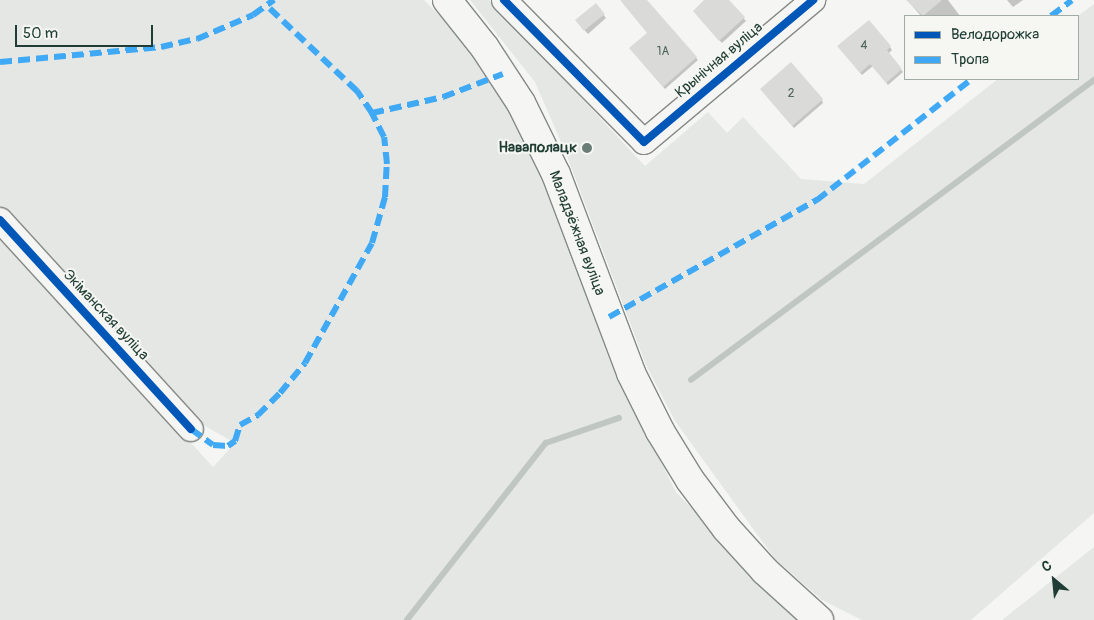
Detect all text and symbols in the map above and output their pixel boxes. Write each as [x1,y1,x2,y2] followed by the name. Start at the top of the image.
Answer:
[18,15,155,47] scale bar
[904,15,1079,80] legend
[672,18,766,102] street label: Крынічная вуліца
[23,24,58,43] text: 50 m
[951,25,1039,44] text: Велодорожка
[861,39,867,53] house number: 4
[657,45,669,59] house number: 1А
[951,50,989,69] text: Тропа
[788,87,794,101] house number: 2
[498,139,577,157] place label: Наваполацк
[581,142,593,154] marker: Наваполацк
[545,168,609,298] street label: Маладзёжная вуліца
[59,266,153,364] street label: Экіманская вуліца
[1029,555,1079,605] north arrow
[1039,557,1055,576] text: С

